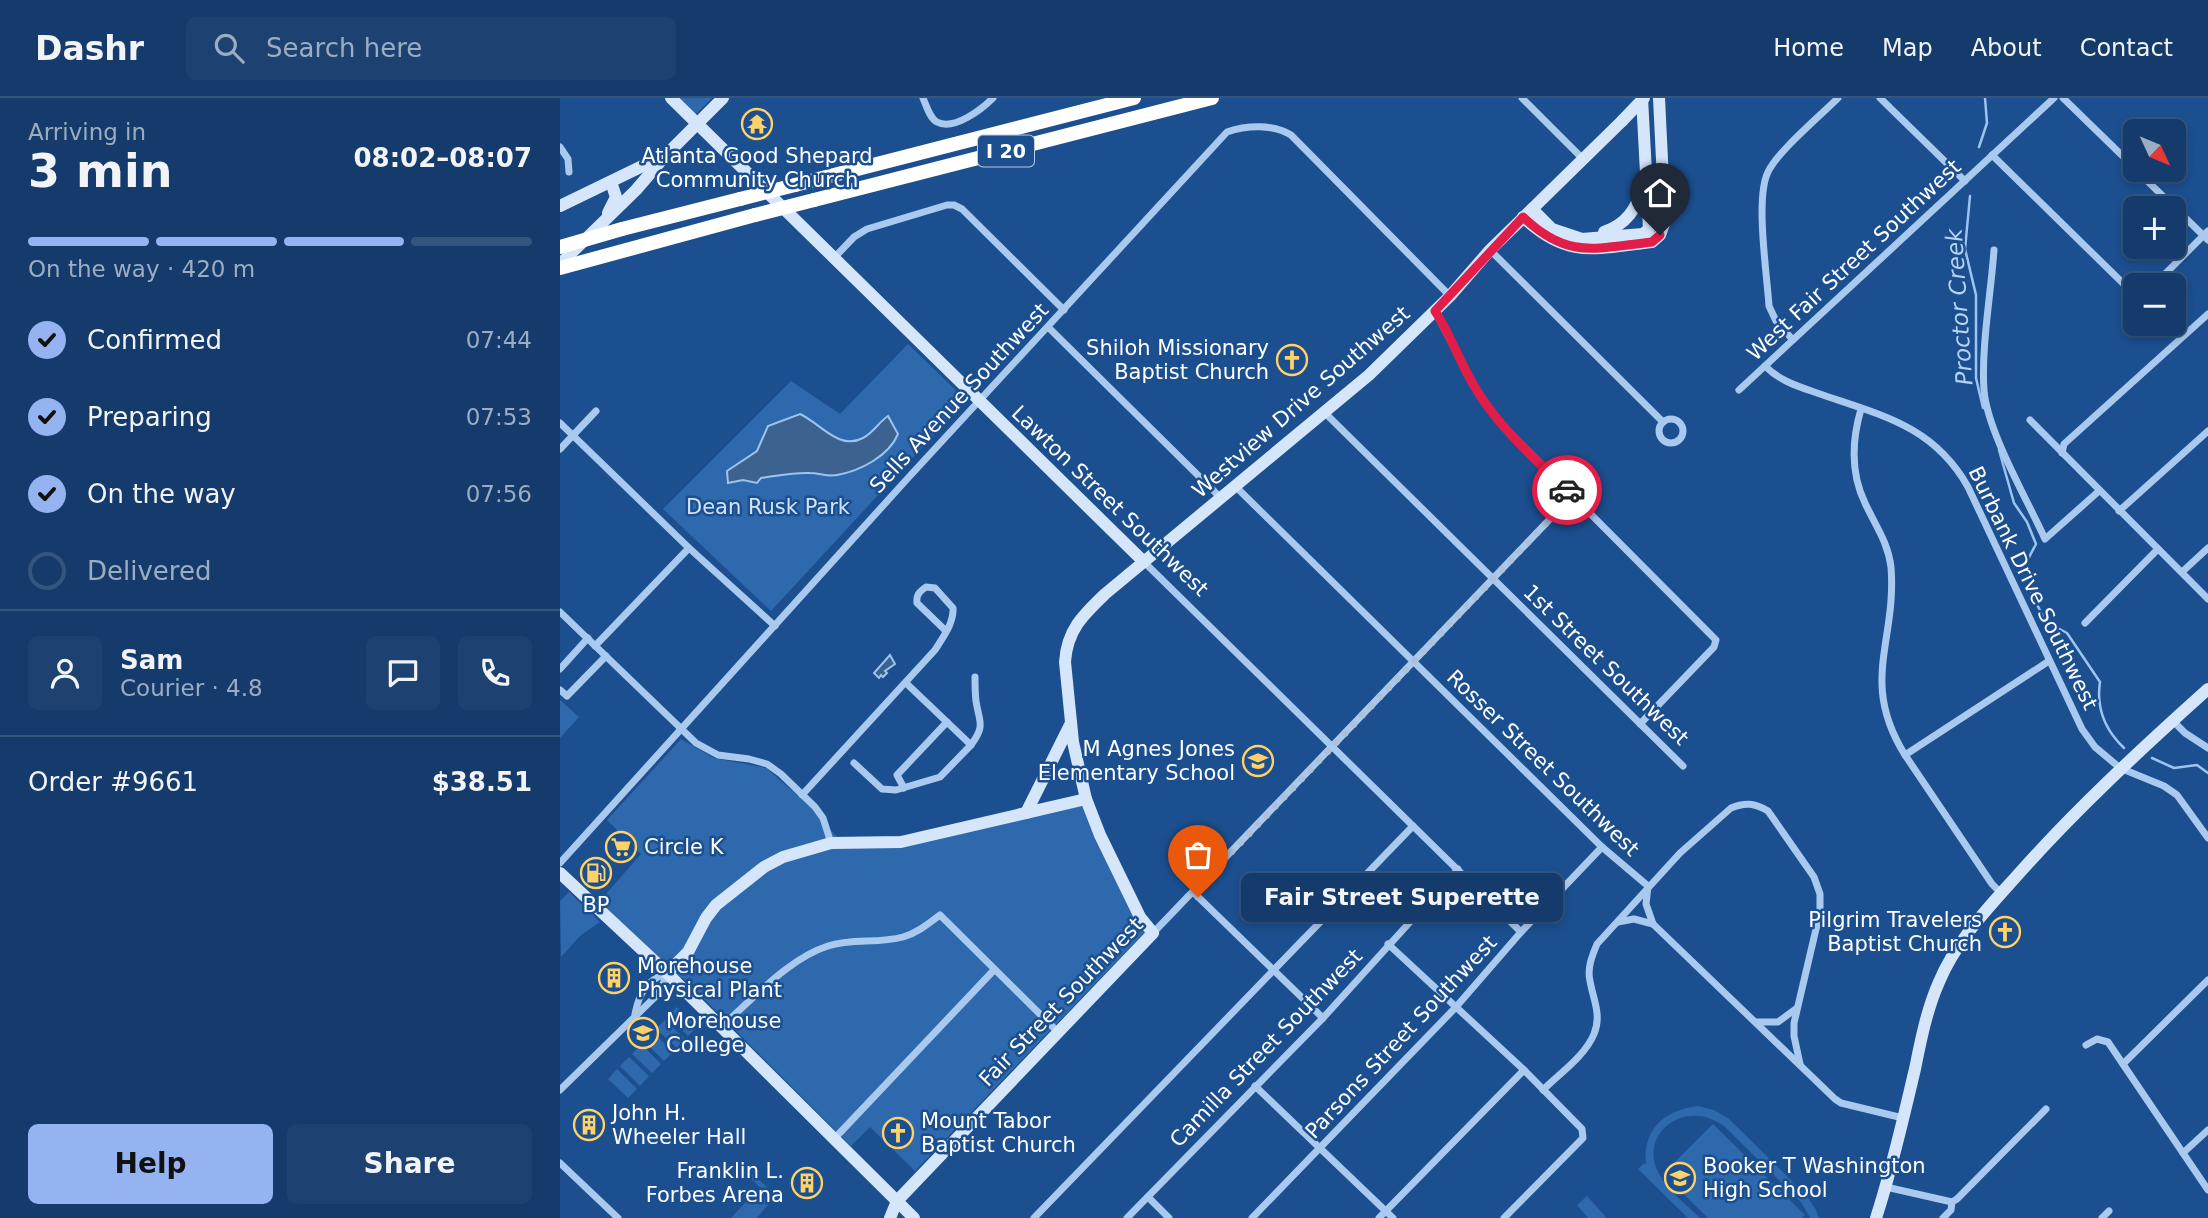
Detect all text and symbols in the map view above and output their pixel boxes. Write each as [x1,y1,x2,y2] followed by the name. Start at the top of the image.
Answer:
[186,17,676,80] search box
[35,29,144,68] text: Dashr
[210,29,248,67] icon: search
[266,33,422,63] text: Search here
[1773,34,1844,62] text: Home
[1882,34,1933,62] text: Map
[1971,34,2042,62] text: About
[2080,34,2173,62] text: Contact
[740,107,774,141] temple icon: Atlanta Good Shepard Community Church
[28,119,146,145] text: Arriving in
[2123,119,2186,182] north arrow
[2123,119,2186,336] map controls
[978,136,1034,166] road number: I 20
[353,143,532,173] text: 08:02–08:07
[28,144,172,198] text: 3 min
[641,144,873,192] place label: Atlanta Good Shepard Community Church
[1742,155,1966,365] street label: West Fair Street Southwest
[1630,163,1690,235] pin
[1641,174,1679,212] icon: home
[2123,196,2186,259] button: +
[1940,226,1977,386] water label: Proctor Creek
[28,256,255,282] text: On the way · 420 m
[2123,273,2186,336] button: −
[865,298,1053,498] street label: Sells Avenue Southwest
[1188,301,1414,503] street label: Westview Drive Southwest
[28,321,66,359] icon: check
[87,325,222,355] text: Confirmed
[466,327,532,353] text: 07:44
[1086,336,1269,384] place label: Shiloh Missionary Baptist Church
[1275,343,1309,377] church icon: Shiloh Missionary Baptist Church
[28,398,66,436] icon: check
[1007,401,1213,601] street label: Lawton Street Southwest
[87,402,212,432] text: Preparing
[466,404,532,430] text: 07:53
[1532,455,1602,525] courier
[1964,462,2102,714] street label: Burbank Drive Southwest
[1548,471,1586,509] icon: car
[28,475,66,513] icon: check
[87,479,236,509] text: On the way
[466,481,532,507] text: 07:56
[686,495,851,519] park label: Dean Rusk Park
[87,556,211,586] text: Delivered
[1519,580,1693,750] street label: 1st Street Southwest
[28,636,102,710] button: person
[366,636,440,710] button: chat
[458,636,532,710] button: phone
[120,645,183,675] text: Sam
[1442,665,1644,861] street label: Rosser Street Southwest
[120,675,263,701] text: Courier · 4.8
[1038,737,1235,785] place label: M Agnes Jones Elementary School
[1241,744,1275,778] school or university icon: M Agnes Jones Elementary School
[28,767,198,797] text: Order #9661
[432,767,532,797] text: $38.51
[1168,825,1228,897] pin
[604,830,638,864] supermarket icon: Circle K
[644,835,725,859] place label: Circle K
[1179,836,1217,874] icon: bag
[579,856,613,890] fuel station icon: BP
[1240,872,1562,922] callout: Fair Street Superette
[1264,884,1540,910] text: Fair Street Superette
[582,893,610,917] place label: BP
[1808,908,1982,956] place label: Pilgrim Travelers Baptist Church
[974,913,1148,1091] street label: Fair Street Southwest
[1988,915,2022,949] church icon: Pilgrim Travelers Baptist Church
[1301,931,1501,1143] street label: Parsons Street Southwest
[1165,944,1367,1152] street label: Camilla Street Southwest
[637,954,782,1002] place label: Morehouse Physical Plant
[597,961,631,995] building icon: Morehouse Physical Plant
[666,1009,781,1057] place label: Morehouse College
[626,1016,660,1050] school or university icon: Morehouse College
[610,1101,746,1149] place label: John H. Wheeler Hall
[572,1108,606,1142] building icon: John H. Wheeler Hall
[921,1109,1076,1157] place label: Mount Tabor Baptist Church
[881,1116,915,1150] church icon: Mount Tabor Baptist Church
[28,1124,273,1204] button: Help
[287,1124,532,1204] button: Share
[1703,1154,1926,1202] place label: Booker T Washington High School
[646,1159,784,1207] place label: Franklin L. Forbes Arena
[1663,1161,1697,1195] school or university icon: Booker T Washington High School
[790,1166,824,1200] building icon: Franklin L. Forbes Arena

